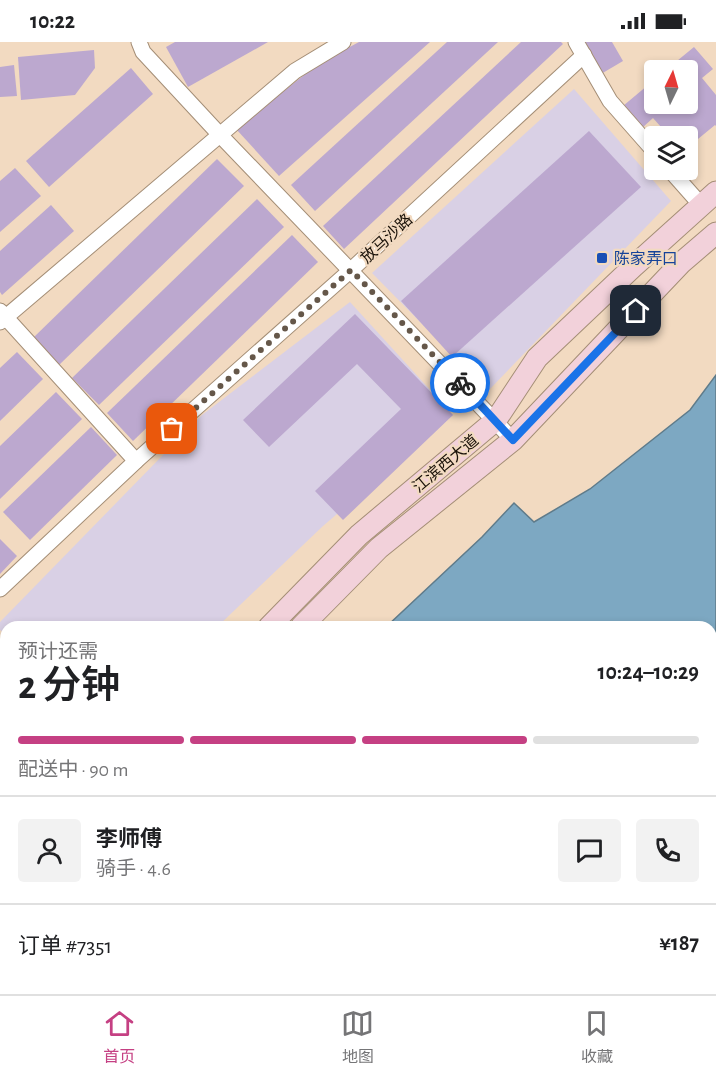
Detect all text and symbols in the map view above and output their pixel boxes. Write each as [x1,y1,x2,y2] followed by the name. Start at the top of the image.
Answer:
[30,10,75,32] text: 10:22
[644,60,698,114] north arrow
[644,60,698,180] map controls
[644,126,698,180] button: layers
[357,210,416,266] street label: 放马沙路
[614,250,678,267] place label: 陈家弄口
[595,251,609,265] marker: 陈家弄口
[610,285,661,336] pin
[619,294,652,327] icon: home
[430,353,490,413] courier
[444,367,477,400] icon: bike
[146,403,197,454] pin
[155,412,188,445] icon: bag
[409,431,481,496] street label: 江滨西大道
[18,642,98,662] text: 预计还需
[598,661,699,683] text: 10:24–10:29
[18,667,120,706] text: 2 分钟
[18,760,128,780] text: 配送中 · 90 m
[18,819,81,882] button: person
[558,819,621,882] button: chat
[636,819,699,882] button: phone
[96,828,162,850] text: 李师傅
[96,859,171,879] text: 骑手 · 4.6
[659,932,699,954] text: ¥187
[18,935,112,957] text: 订单 #7351
[103,1007,136,1067] tab: 首页
[341,1007,374,1067] tab: 地图
[580,1007,613,1067] tab: 收藏

